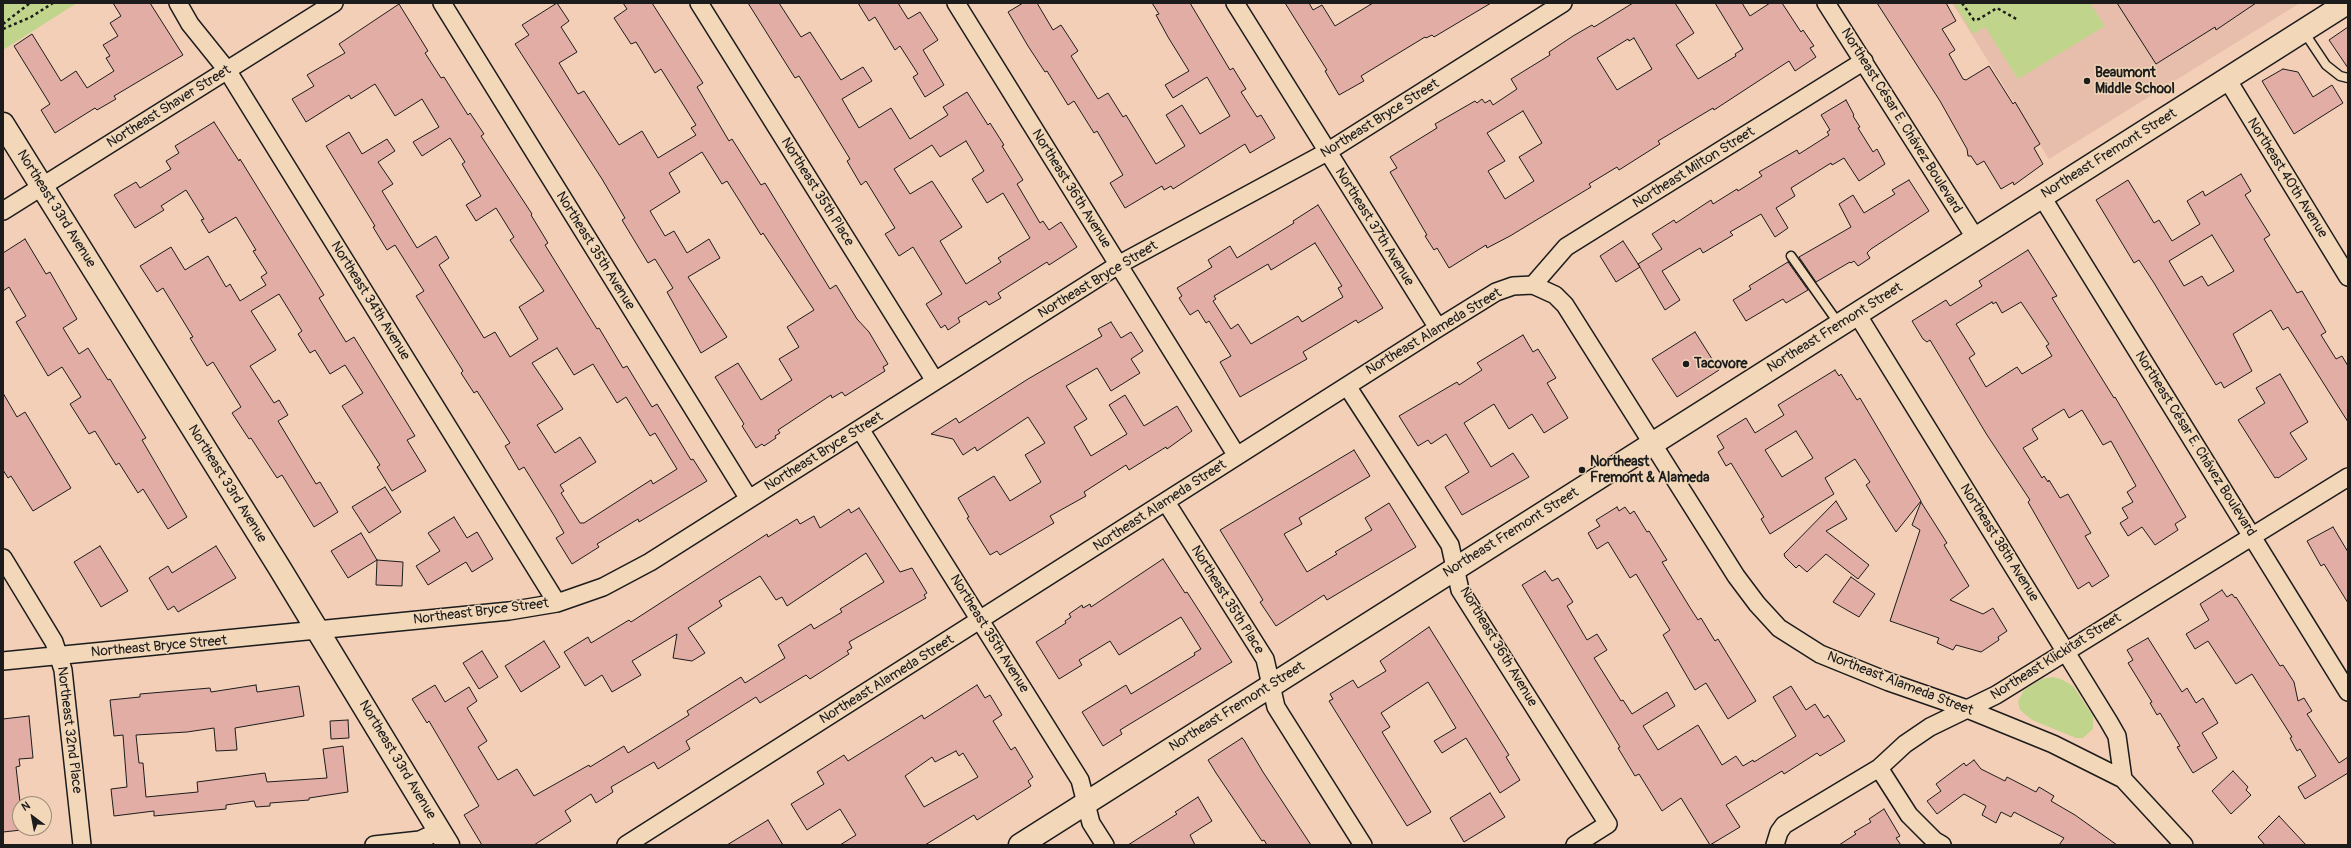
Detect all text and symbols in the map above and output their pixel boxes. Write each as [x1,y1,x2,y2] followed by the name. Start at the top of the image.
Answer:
[1837,25,1965,217] street label: Northeast César E. Chávez Boulevard
[104,62,234,152] street label: Northeast Shaver Street
[2095,65,2175,98] place label: Beaumont Middle School
[1318,76,1442,162] street label: Northeast Bryce Street
[2082,76,2092,86] marker: Beaumont Middle School
[2038,105,2180,203] street label: Northeast Fremont Street
[2243,115,2331,241] street label: Northeast 40th Avenue
[1630,124,1758,212] street label: Northeast Milton Street
[1028,127,1114,251] street label: Northeast 36th Avenue
[777,135,857,249] street label: Northeast 35th Place
[13,147,99,271] street label: Northeast 33rd Avenue
[1331,165,1417,289] street label: Northeast 37th Avenue
[552,189,638,313] street label: Northeast 35th Avenue
[1035,238,1161,322] street label: Northeast Bryce Street
[327,239,413,363] street label: Northeast 34th Avenue
[1764,279,1906,377] street label: Northeast Fremont Street
[1363,285,1505,379] street label: Northeast Alameda Street
[2131,348,2259,540] street label: Northeast César E. Chávez Boulevard
[1694,356,1748,372] place label: Tacovore
[1681,359,1691,369] marker: Tacovore
[762,409,886,495] street label: Northeast Bryce Street
[184,422,270,546] street label: Northeast 33rd Avenue
[1590,454,1710,486] place label: Northeast Fremont & Alameda
[1090,457,1230,555] street label: Northeast Alameda Street
[1577,465,1587,475] marker: Northeast Fremont & Alameda
[1956,481,2042,605] street label: Northeast 38th Avenue
[1440,484,1582,582] street label: Northeast Fremont Street
[1187,543,1267,657] street label: Northeast 35th Place
[946,572,1032,696] street label: Northeast 35th Avenue
[1456,584,1540,710] street label: Northeast 36th Avenue
[412,595,550,629] street label: Northeast Bryce Street
[1988,610,2124,704] street label: Northeast Klickitat Street
[817,632,957,728] street label: Northeast Alameda Street
[90,633,228,661] street label: Northeast Bryce Street
[1825,648,1975,720] street label: Northeast Alameda Street
[1166,658,1308,756] street label: Northeast Fremont Street
[53,666,85,794] street label: Northeast 32nd Place
[355,697,439,823] street label: Northeast 33rd Avenue
[12,796,52,836] north arrow
[19,799,33,814] text: N

